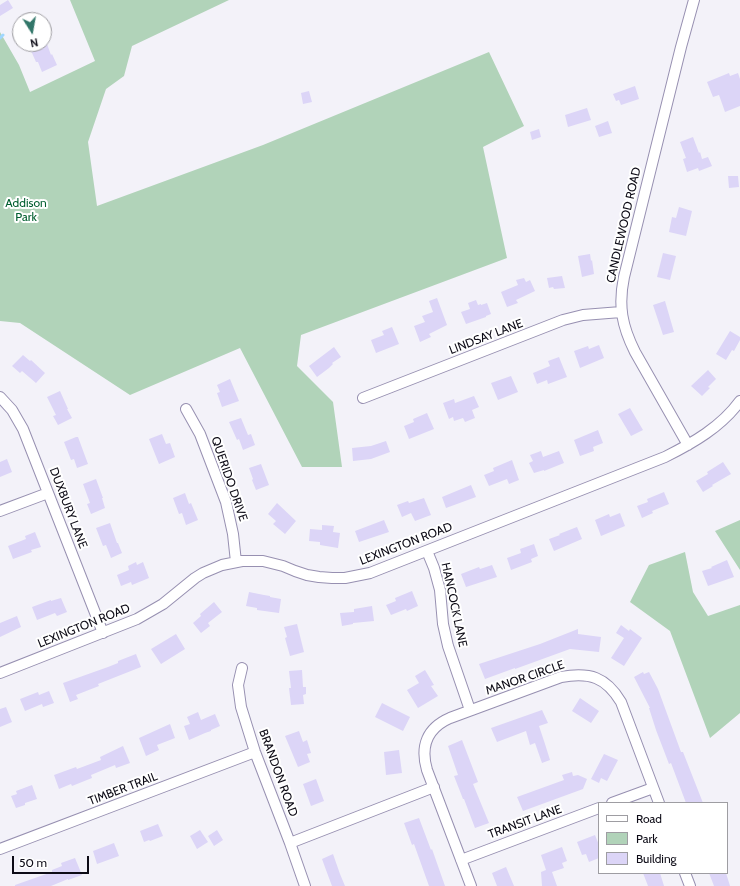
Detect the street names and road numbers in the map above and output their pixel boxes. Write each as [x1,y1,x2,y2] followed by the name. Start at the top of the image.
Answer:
[604,166,644,284] street label: CANDLEWOOD ROAD
[447,316,525,358] street label: LINDSAY LANE
[208,435,250,523] street label: QUERIDO DRIVE
[46,466,90,550] street label: DUXBURY LANE
[358,520,454,568] street label: LEXINGTON ROAD
[438,561,470,649] street label: HANCOCK LANE
[36,601,132,651] street label: LEXINGTON ROAD
[484,658,566,698] street label: MANOR CIRCLE
[256,727,300,819] street label: BRANDON ROAD
[86,769,160,809] street label: TIMBER TRAIL
[486,802,564,842] street label: TRANSIT LANE

